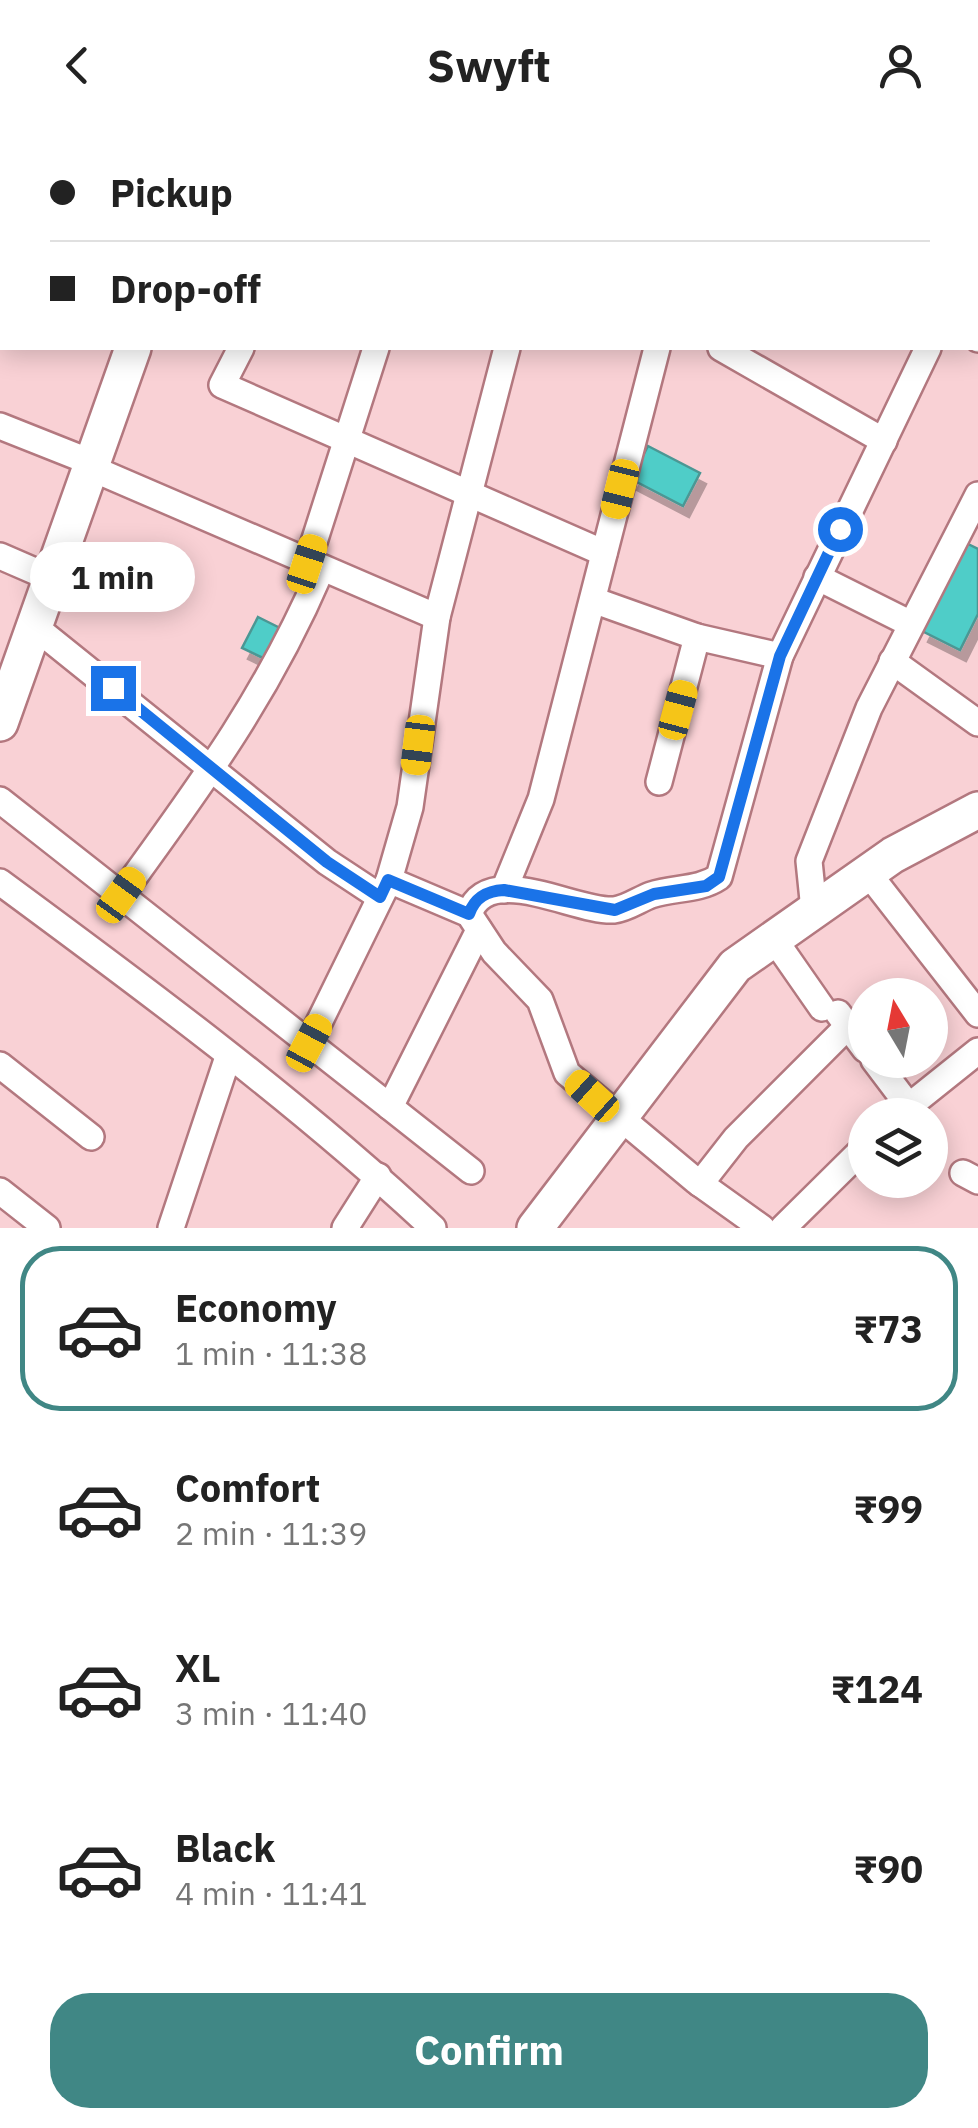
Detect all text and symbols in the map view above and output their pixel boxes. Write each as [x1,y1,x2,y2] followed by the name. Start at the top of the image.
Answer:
[427,36,551,94] text: Swyft
[50,38,105,93] icon: back
[873,38,928,93] icon: person
[110,168,233,217] text: Pickup
[110,264,261,313] text: Drop-off
[598,456,642,522] car
[818,507,863,552] route start
[283,531,331,597] car
[31,543,196,613] callout: 1 min
[71,556,154,598] text: 1 min
[91,666,136,711] route end
[656,677,700,743] car
[399,713,437,777] car
[91,862,151,928] car
[848,978,948,1078] north arrow
[848,978,948,1198] map controls
[282,1009,336,1077] car
[560,1065,624,1127] car
[848,1098,948,1198] button: layers
[175,1283,337,1332] text: Economy
[55,1284,145,1374] icon: car
[853,1304,923,1353] text: ₹73
[175,1332,368,1374] text: 1 min · 11:38
[175,1463,320,1512] text: Comfort
[55,1464,145,1554] icon: car
[853,1484,923,1533] text: ₹99
[175,1512,368,1554] text: 2 min · 11:39
[175,1643,221,1692] text: XL
[55,1644,145,1734] icon: car
[831,1664,923,1713] text: ₹124
[175,1692,368,1734] text: 3 min · 11:40
[175,1823,275,1872] text: Black
[55,1824,145,1914] icon: car
[853,1844,923,1893] text: ₹90
[175,1872,368,1914] text: 4 min · 11:41
[50,1993,928,2108] button: Confirm

